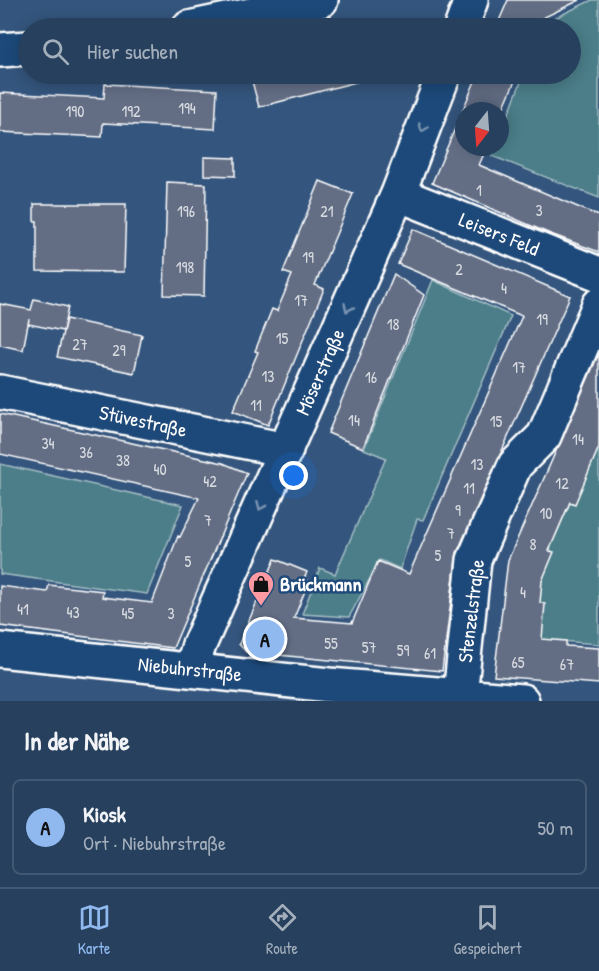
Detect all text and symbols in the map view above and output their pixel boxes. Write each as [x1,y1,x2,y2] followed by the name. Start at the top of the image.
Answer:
[18,18,581,84] search box
[39,35,72,68] icon: search
[87,36,178,66] text: Hier suchen
[178,97,196,119] house number: 194
[66,100,84,122] house number: 190
[121,100,141,122] house number: 192
[455,102,509,156] north arrow
[418,122,430,133] one-way arrow
[476,179,482,201] house number: 1
[535,199,543,221] house number: 3
[177,200,195,222] house number: 196
[320,200,334,222] house number: 21
[455,205,543,262] street label: Leisers Feld
[302,246,314,268] house number: 19
[176,256,194,278] house number: 198
[455,258,463,280] house number: 2
[501,277,507,299] house number: 4
[294,289,308,311] house number: 17
[343,302,355,313] one-way arrow
[536,308,548,330] house number: 19
[387,313,399,335] house number: 18
[289,324,351,419] street label: Möserstraße
[276,327,289,349] house number: 15
[72,333,88,355] house number: 27
[112,339,126,361] house number: 29
[512,356,526,378] house number: 17
[262,365,274,387] house number: 13
[365,366,377,388] house number: 16
[250,394,262,416] house number: 11
[97,398,189,443] street label: Stüvestraße
[348,409,360,431] house number: 14
[490,410,503,432] house number: 15
[572,428,584,450] house number: 14
[41,432,55,454] house number: 34
[79,441,93,463] house number: 36
[116,449,130,471] house number: 38
[471,453,483,475] house number: 13
[153,458,167,480] house number: 40
[279,461,308,490] your location
[203,470,217,492] house number: 42
[555,472,569,494] house number: 12
[463,477,475,499] house number: 11
[455,499,461,521] house number: 9
[256,500,268,511] one-way arrow
[540,502,552,524] house number: 10
[204,509,212,531] house number: 7
[447,522,455,544] house number: 7
[530,533,537,555] house number: 8
[435,544,442,566] house number: 5
[185,550,192,572] house number: 5
[451,558,490,664] street label: Stenzelstraße
[246,569,276,607] shop icon: Brückmann
[280,570,361,597] place label: Brückmann
[520,581,526,603] house number: 4
[17,598,29,620] house number: 41
[66,601,80,623] house number: 43
[122,602,135,624] house number: 45
[167,602,175,624] house number: 3
[246,616,284,662] pin: A
[324,632,338,654] house number: 55
[362,636,376,658] house number: 57
[397,639,409,661] house number: 59
[424,642,436,664] house number: 61
[137,650,243,687] street label: Niebuhrstraße
[511,651,525,673] house number: 65
[560,653,574,675] house number: 67
[24,723,130,758] text: In der Nähe
[83,799,126,829] text: Kiosk
[41,814,50,841] text: A
[537,814,573,841] text: 50 m
[83,829,226,856] text: Ort · Niebuhrstraße
[78,901,111,959] tab: Karte
[266,901,299,959] tab: Route
[454,901,521,959] tab: Gespeichert

